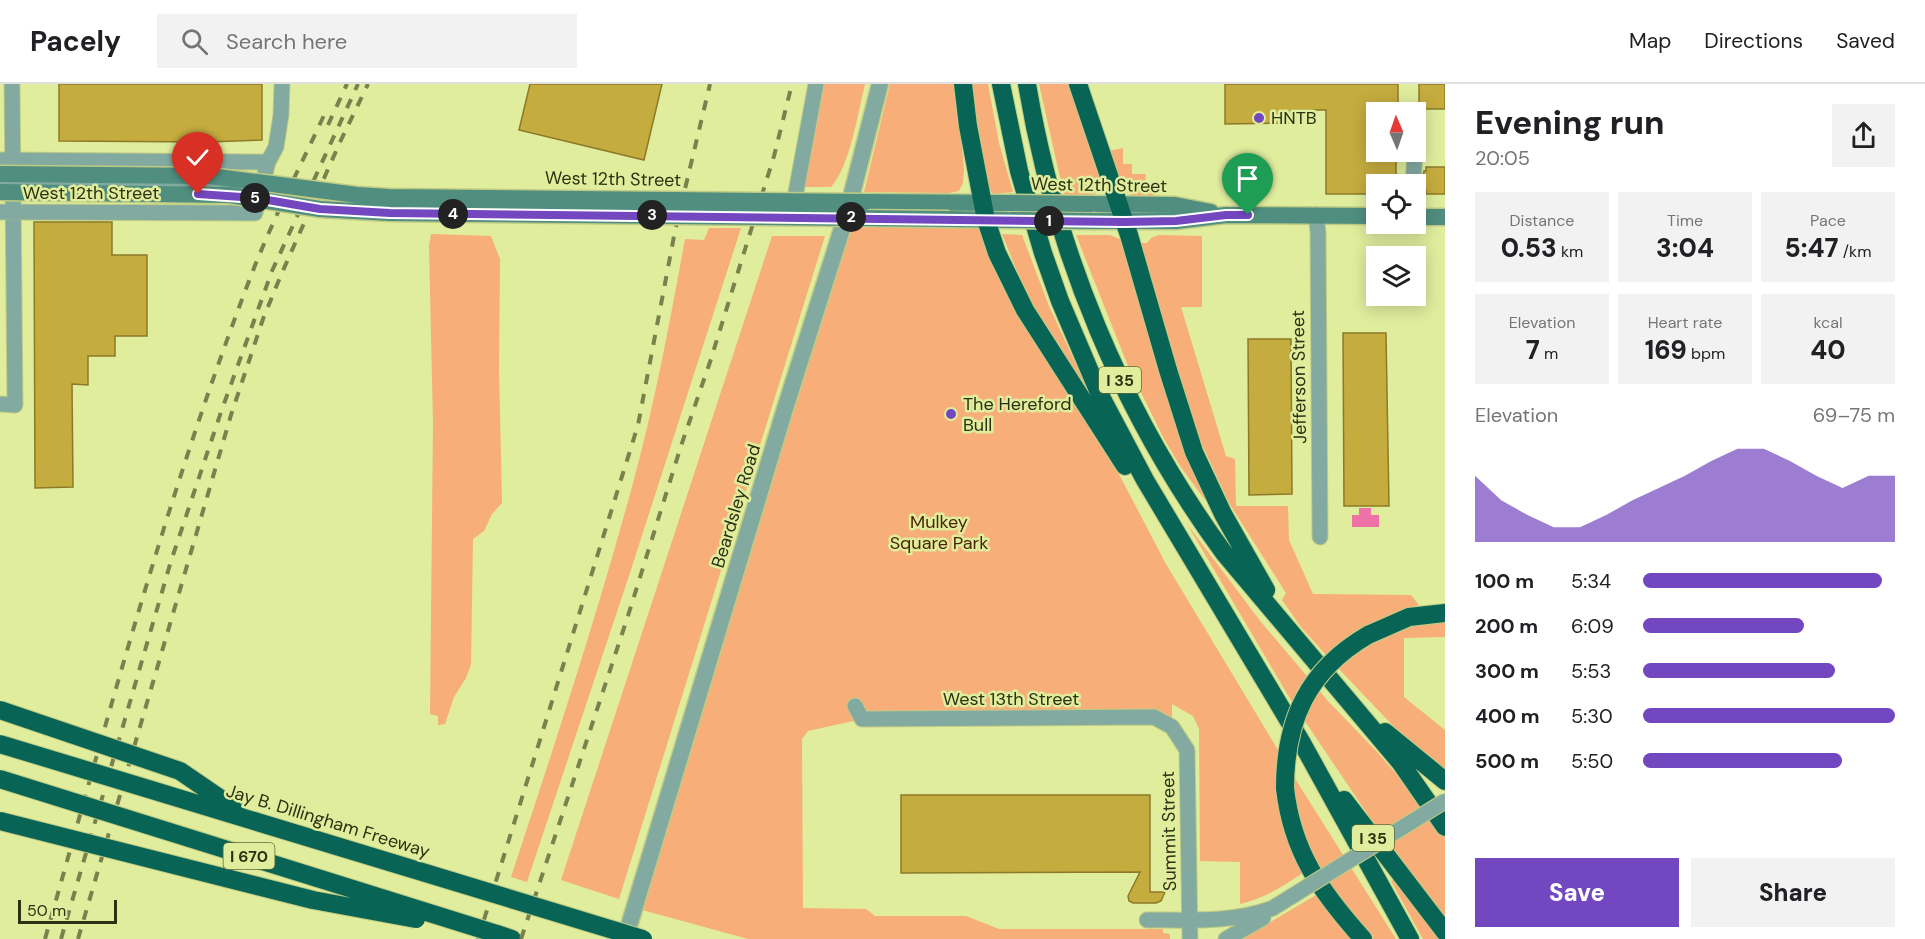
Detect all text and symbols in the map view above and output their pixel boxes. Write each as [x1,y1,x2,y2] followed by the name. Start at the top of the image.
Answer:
[157,14,577,68] search box
[30,23,121,60] text: Pacely
[178,25,211,58] icon: search
[226,27,347,56] text: Search here
[1629,27,1671,55] text: Map
[1704,27,1803,55] text: Directions
[1836,27,1895,55] text: Saved
[1475,101,1664,144] text: Evening run
[1366,102,1426,162] north arrow
[1366,102,1426,306] map controls
[1832,104,1895,167] button: share
[1271,106,1317,130] place label: HNTB
[1252,111,1266,125] marker: HNTB
[172,132,223,194] pin
[181,141,214,174] icon: check
[1475,145,1530,171] text: 20:05
[1222,153,1273,215] pin
[1231,162,1264,195] icon: arrive
[545,166,681,192] street label: West 12th Street
[1031,172,1167,198] street label: West 12th Street
[1366,174,1426,234] button: locate
[23,181,159,205] street label: West 12th Street
[240,183,270,213] pin: 5
[250,187,260,208] text: 5
[438,199,468,229] pin: 4
[637,200,667,230] pin: 3
[836,202,866,232] pin: 2
[448,203,458,224] text: 4
[647,204,657,225] text: 3
[846,206,856,227] text: 2
[1034,206,1064,236] pin: 1
[1046,210,1052,231] text: 1
[1510,210,1574,231] text: Distance
[1667,210,1703,231] text: Time
[1810,210,1846,231] text: Pace
[1501,231,1557,265] text: 0.53
[1656,231,1714,265] text: 3:04
[1785,231,1839,265] text: 5:47
[1557,241,1583,262] text: km
[1839,241,1871,262] text: /km
[1366,246,1426,306] button: layers
[1286,310,1312,444] street label: Jefferson Street
[1509,312,1575,333] text: Elevation
[1648,312,1722,333] text: Heart rate
[1814,312,1842,333] text: kcal
[1526,333,1540,367] text: 7
[1645,333,1687,367] text: 169
[1810,333,1846,367] text: 40
[1540,343,1558,364] text: m
[1687,343,1725,364] text: bpm
[1099,367,1141,393] road number: I 35
[963,392,1072,437] place label: The Hereford Bull
[1475,402,1558,428] text: Elevation
[1813,402,1895,428] text: 69–75 m
[944,407,958,421] marker: The Hereford Bull
[706,441,766,571] street label: Beardsley Road
[890,510,988,555] park label: Mulkey Square Park
[1475,568,1534,594] text: 100 m
[1571,568,1611,594] text: 5:34
[1475,613,1538,639] text: 200 m
[1571,613,1614,639] text: 6:09
[1475,658,1539,684] text: 300 m
[1571,658,1611,684] text: 5:53
[943,687,1079,711] street label: West 13th Street
[1475,703,1540,729] text: 400 m
[1571,703,1613,729] text: 5:30
[1475,748,1539,774] text: 500 m
[1571,748,1613,774] text: 5:50
[1156,771,1182,891] street label: Summit Street
[223,779,433,863] street label: Jay B. Dillingham Freeway
[1352,825,1394,851] road number: I 35
[224,843,274,869] road number: I 670
[1475,858,1679,927] button: Save
[1691,858,1895,927] button: Share
[18,897,117,924] scale bar
[27,900,66,921] text: 50 m

